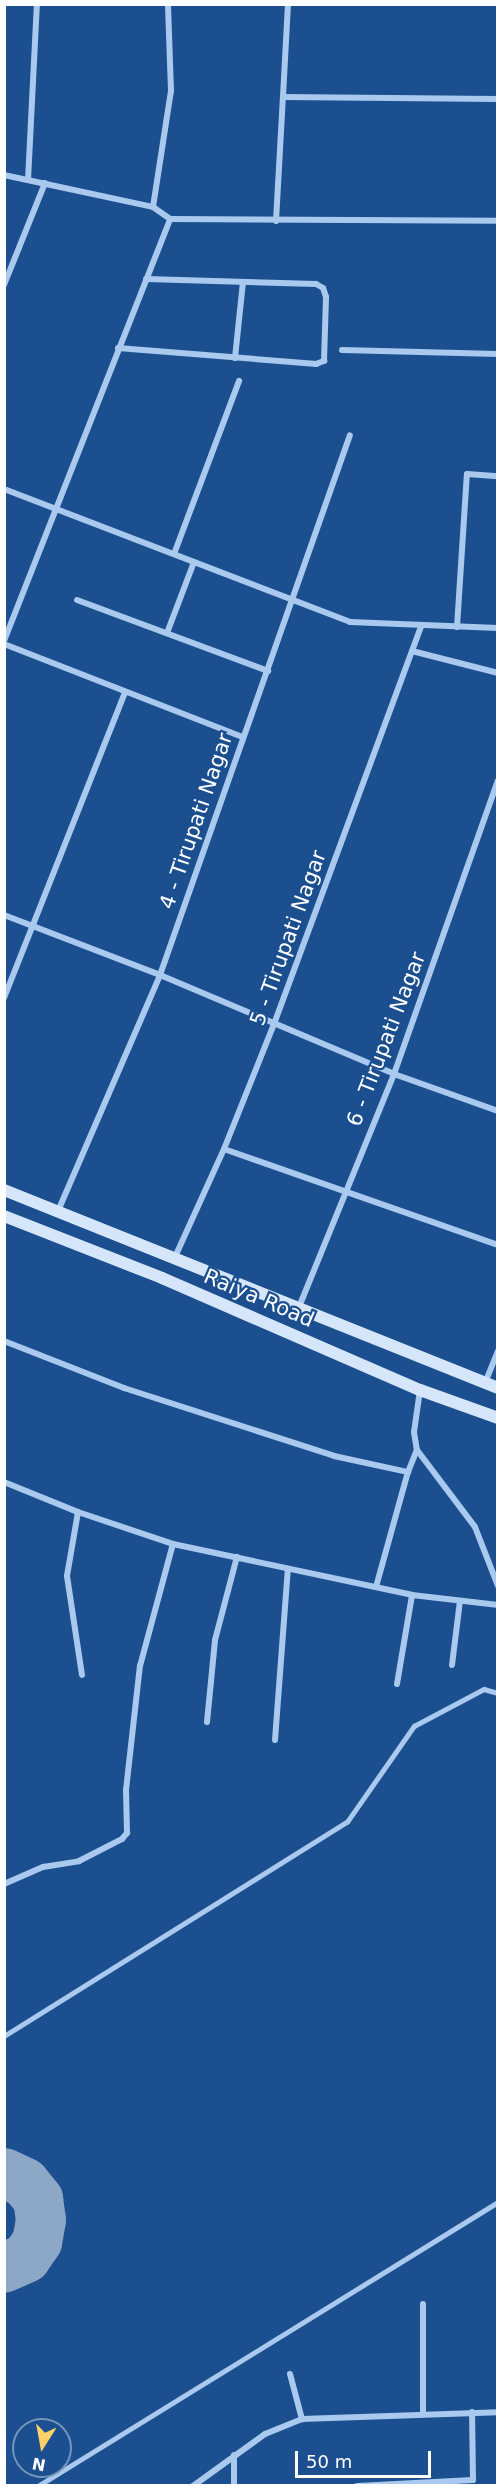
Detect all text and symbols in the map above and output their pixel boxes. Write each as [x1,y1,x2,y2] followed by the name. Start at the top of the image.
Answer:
[154,730,238,912] street label: 4 - Tirupati Nagar
[245,847,331,1029] street label: 5 - Tirupati Nagar
[341,948,431,1130] street label: 6 - Tirupati Nagar
[200,1263,318,1333] street label: Raiya Road
[12,2418,72,2478] north arrow
[298,2439,434,2477] scale bar
[306,2451,352,2472] text: 50 m
[30,2454,47,2475] text: N

